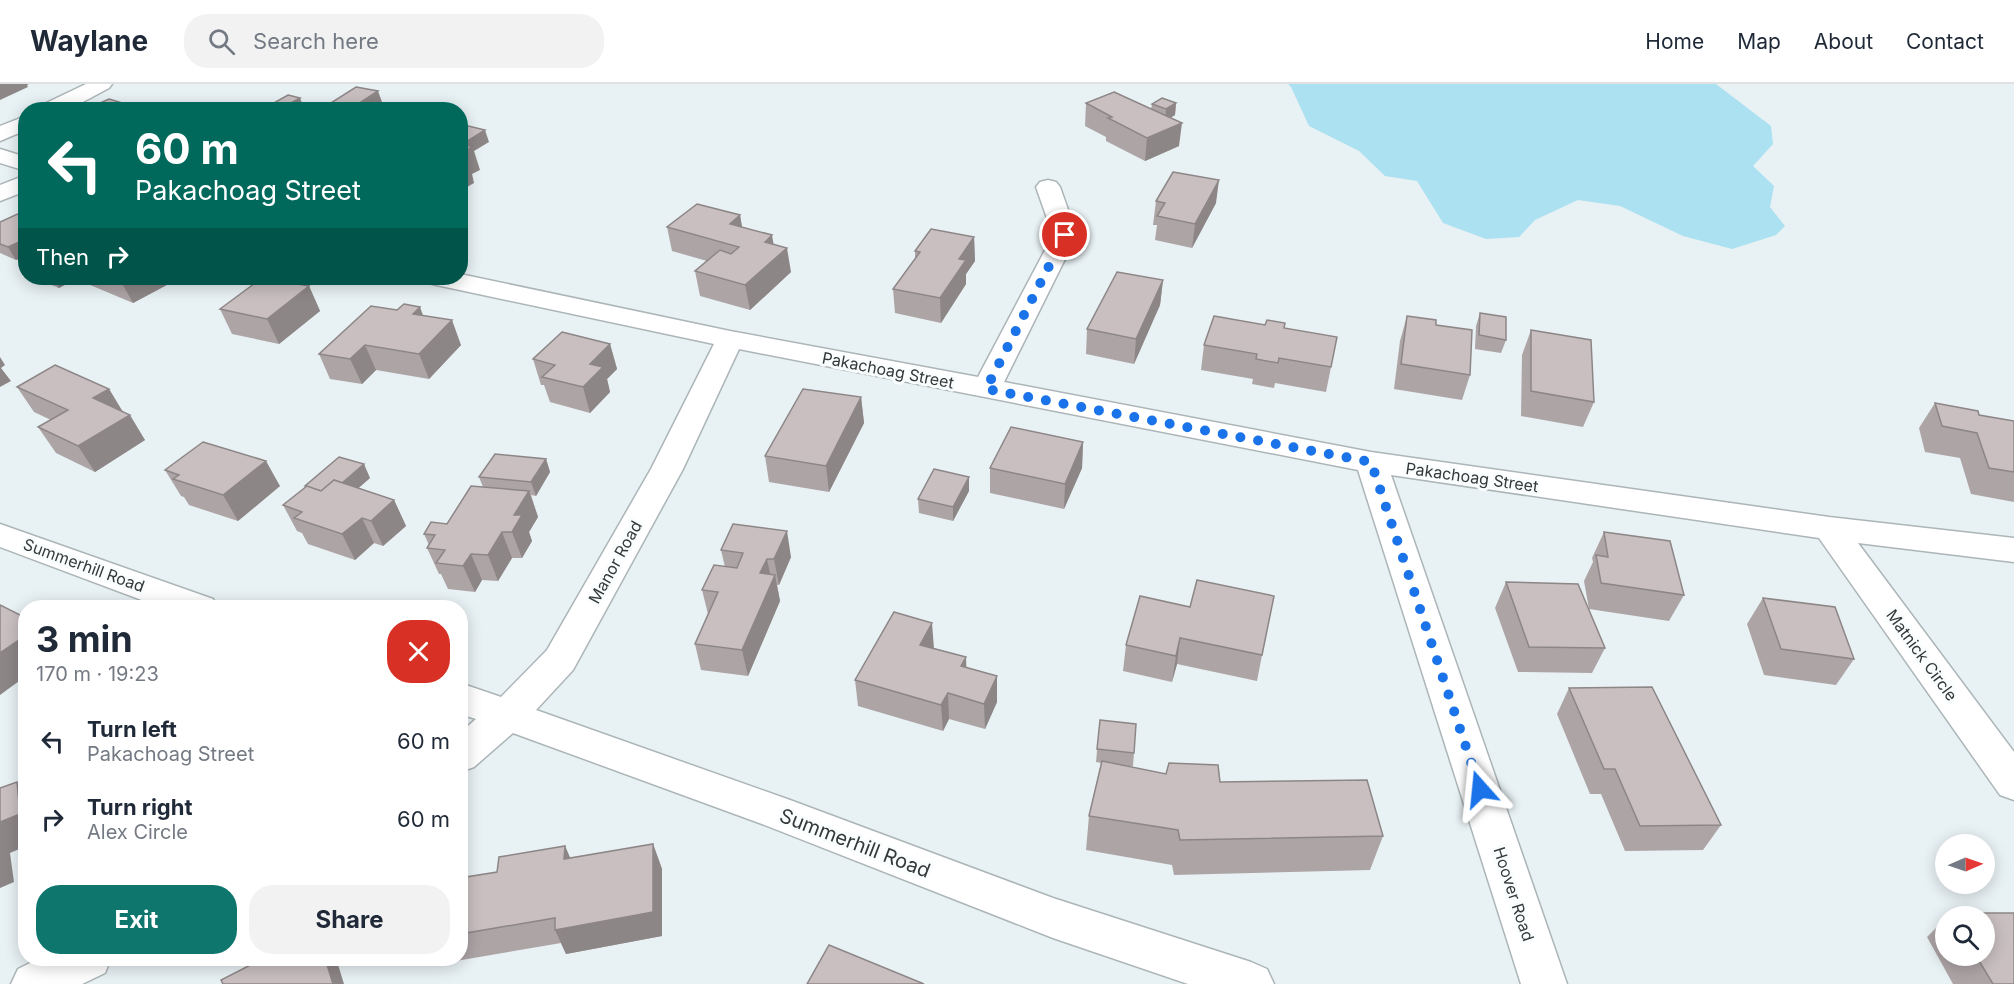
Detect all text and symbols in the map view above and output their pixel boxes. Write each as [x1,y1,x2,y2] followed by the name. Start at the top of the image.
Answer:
[184,14,604,68] search box
[30,24,148,58] text: Waylane
[205,25,238,58] icon: search
[253,28,379,54] text: Search here
[1645,29,1704,54] text: Home
[1737,29,1781,54] text: Map
[1814,29,1873,54] text: About
[1906,29,1984,54] text: Contact
[135,123,239,174] text: 60 m
[36,126,114,204] icon: left
[135,174,361,207] text: Pakachoag Street
[1039,209,1090,260] pin
[1048,218,1081,251] icon: arrive
[101,240,134,273] icon: right
[36,244,89,270] text: Then
[820,347,956,393] street label: Pakachoag Street
[1404,458,1540,496] street label: Pakachoag Street
[584,517,646,607] street label: Manor Road
[21,534,147,596] street label: Summerhill Road
[1882,605,1962,705] street label: Matnick Circle
[36,617,133,661] text: 3 min
[387,620,450,683] button: close
[36,662,159,686] text: 170 m · 19:23
[87,716,177,742] text: Turn left
[36,725,69,758] icon: left
[397,728,450,754] text: 60 m
[87,742,254,766] text: Pakachoag Street
[1448,757,1512,821] position arrow
[87,794,193,820] text: Turn right
[36,803,69,836] icon: right
[776,803,934,883] street label: Summerhill Road
[397,806,450,832] text: 60 m
[87,820,188,844] text: Alex Circle
[1935,834,1995,894] north arrow
[1935,834,1995,966] map controls
[1489,844,1539,944] street label: Hoover Road
[36,885,237,954] button: Exit
[249,885,450,954] button: Share
[1935,906,1995,966] button: search

